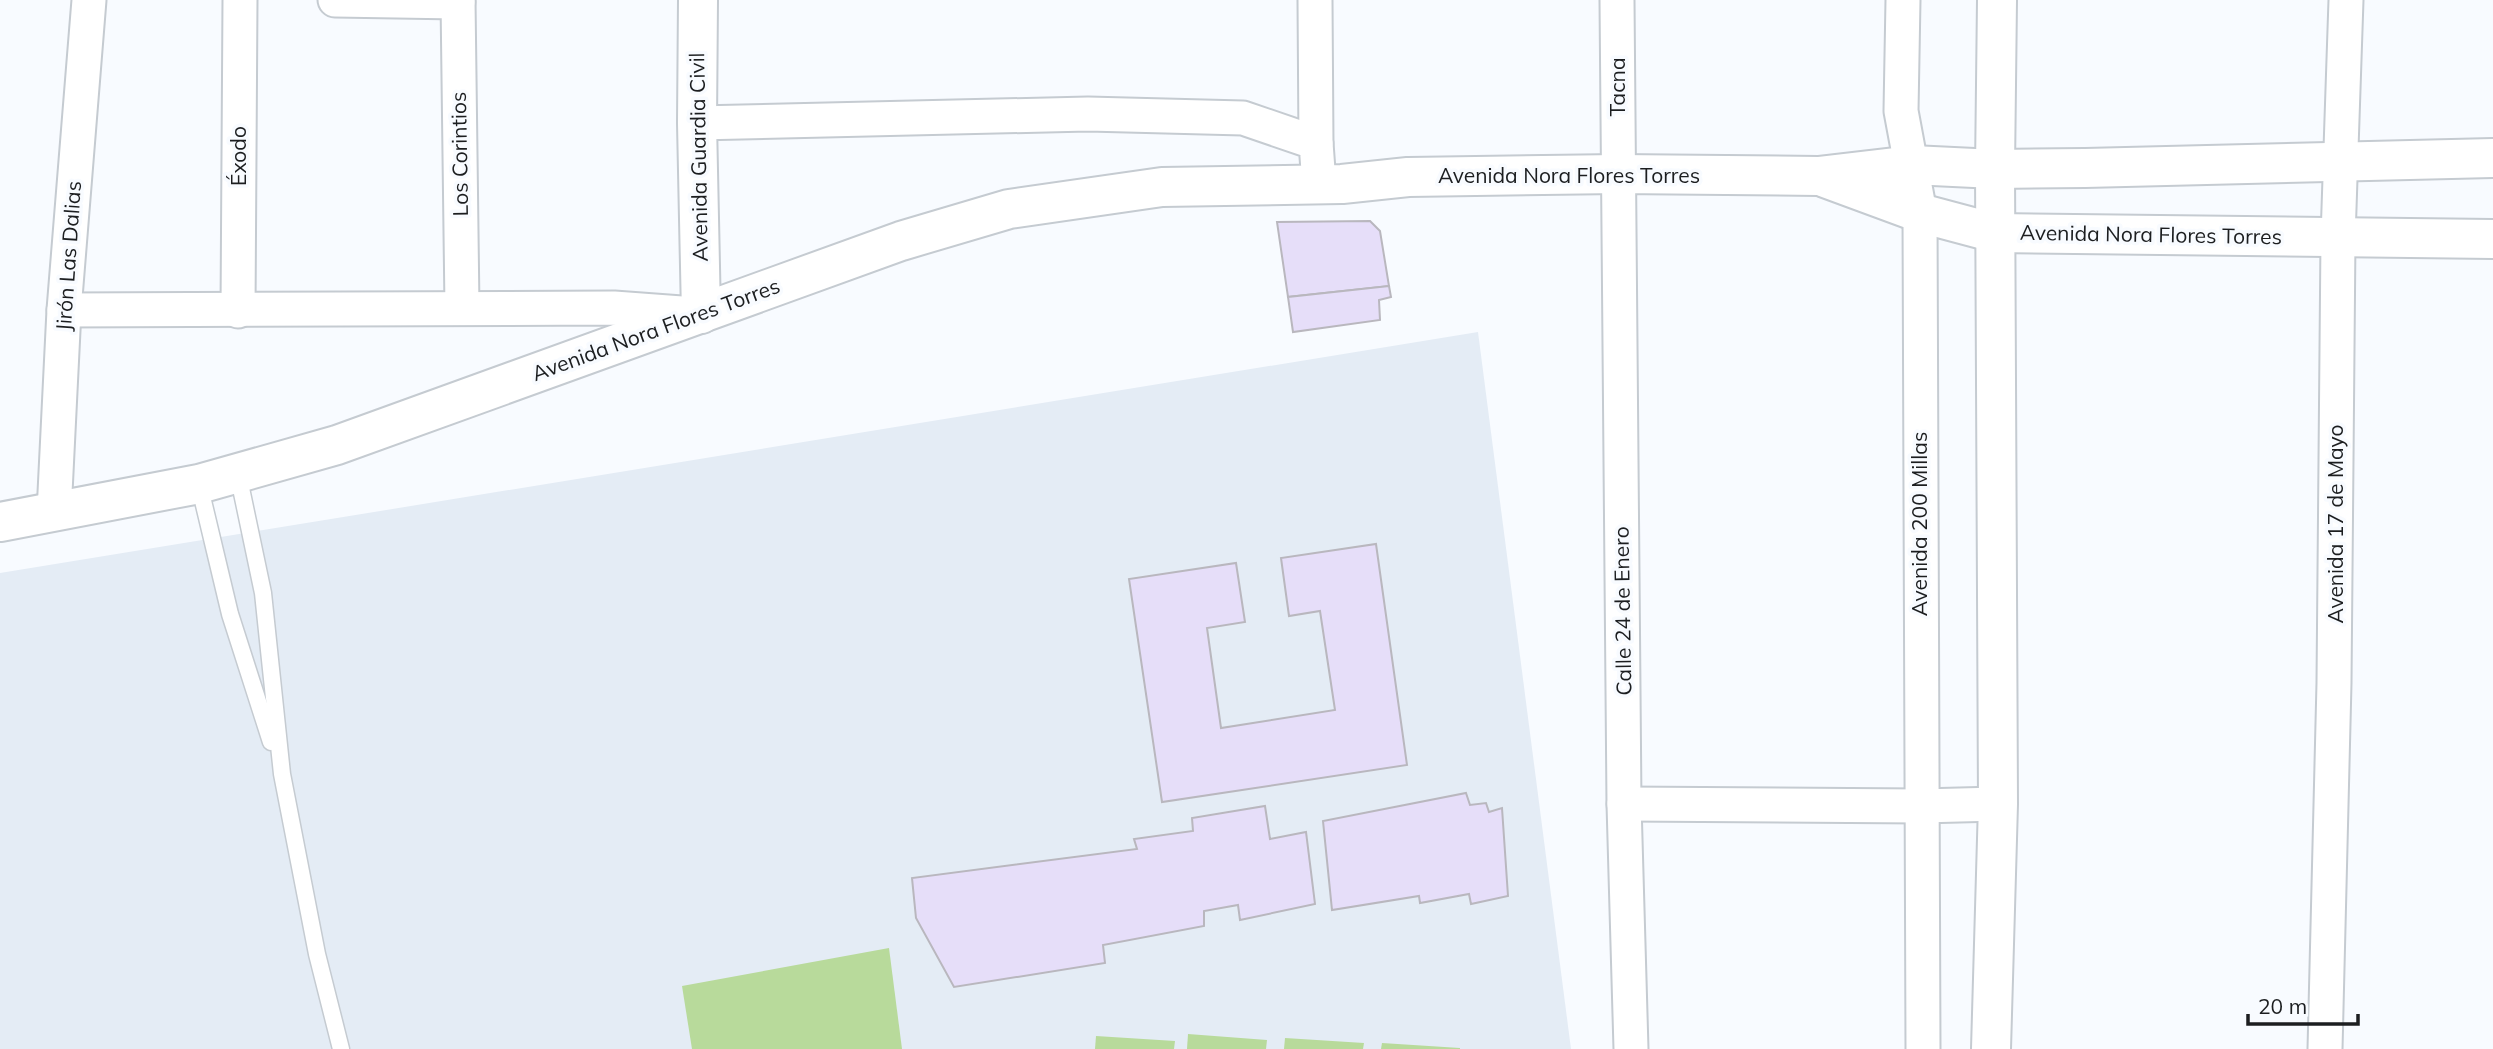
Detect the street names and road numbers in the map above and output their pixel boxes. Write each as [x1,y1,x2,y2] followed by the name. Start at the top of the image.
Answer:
[683,52,713,262] street label: Avenida Guardia Civil
[1604,58,1630,116] street label: Tacna
[445,92,473,217] street label: Los Corintios
[225,126,251,186] street label: Éxodo
[1438,162,1700,188] street label: Avenida Nora Flores Torres
[50,180,86,332] street label: Jirón Las Dalias
[2020,219,2282,249] street label: Avenida Nora Flores Torres
[528,272,783,386] street label: Avenida Nora Flores Torres
[2322,425,2348,623] street label: Avenida 17 de Mayo
[1906,432,1932,616] street label: Avenida 200 Millas
[1608,526,1636,696] street label: Calle 24 de Enero

